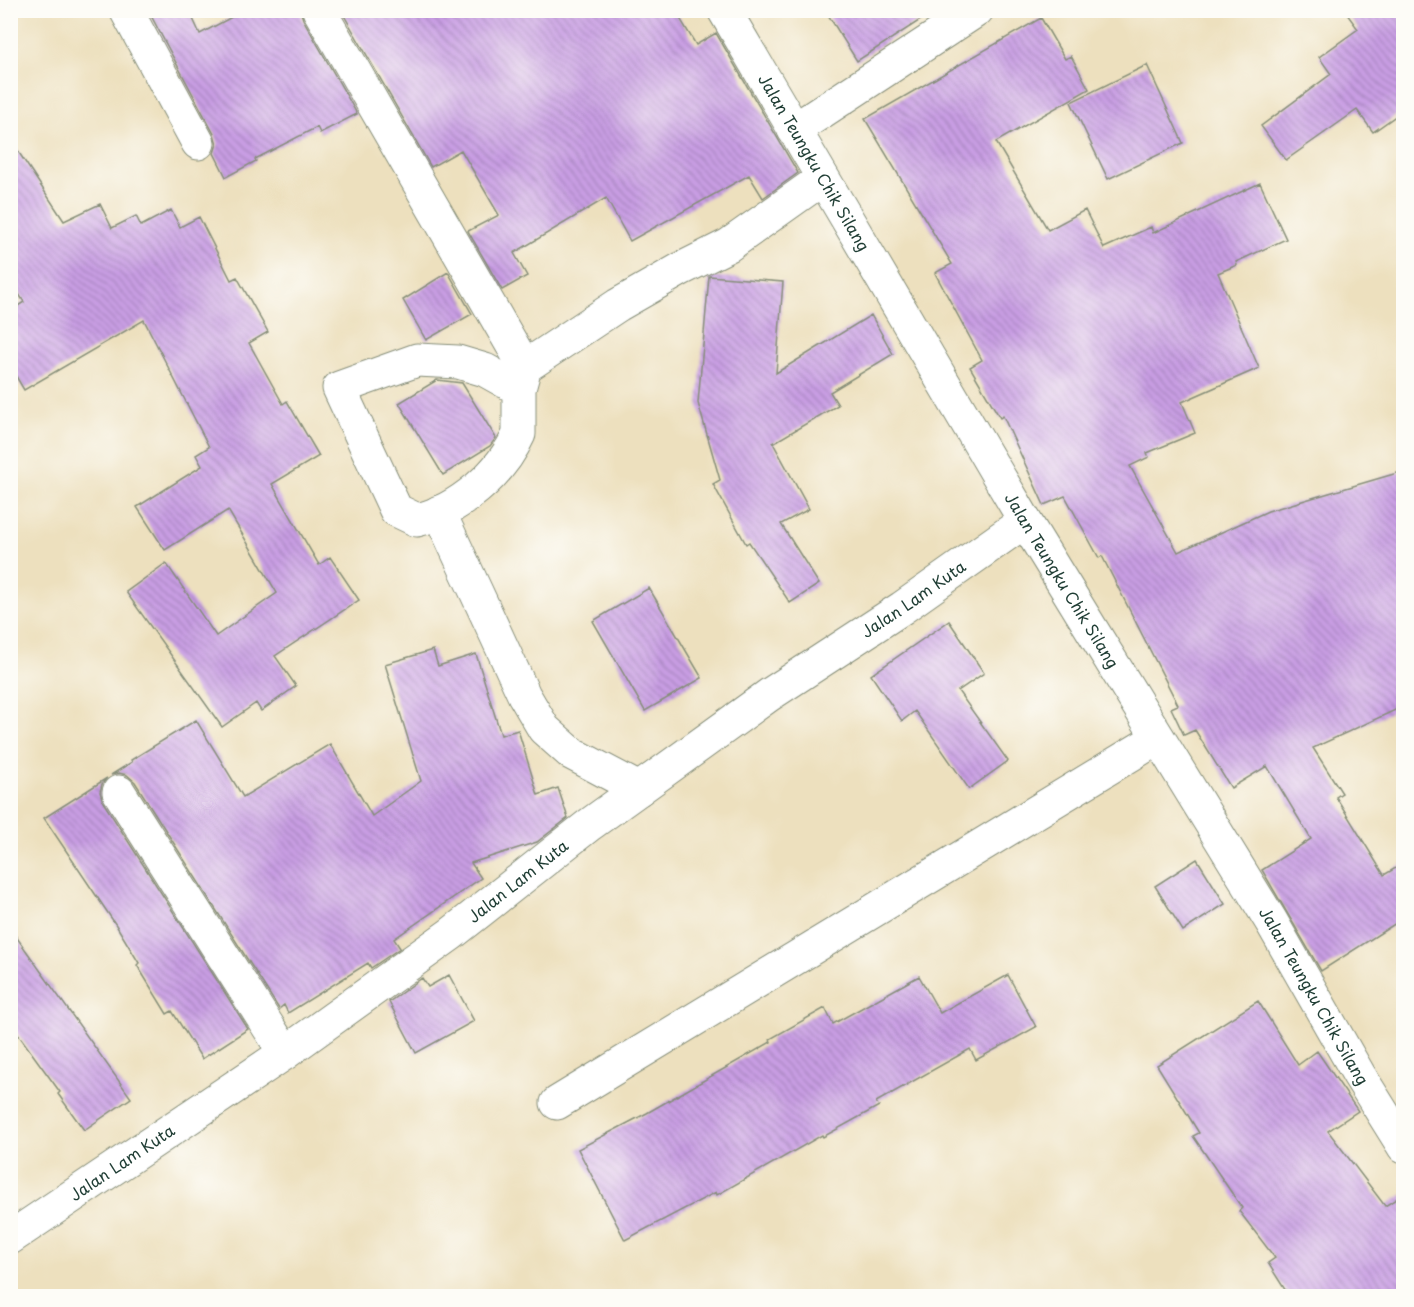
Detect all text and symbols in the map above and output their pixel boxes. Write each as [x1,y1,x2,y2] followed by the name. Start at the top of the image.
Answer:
[753,69,876,255] street label: Jalan Teungku Chik Silang
[1000,488,1126,672] street label: Jalan Teungku Chik Silang
[856,554,970,643] street label: Jalan Lam Kuta
[462,833,573,928] street label: Jalan Lam Kuta
[1254,902,1375,1089] street label: Jalan Teungku Chik Silang
[64,1118,179,1206] street label: Jalan Lam Kuta

